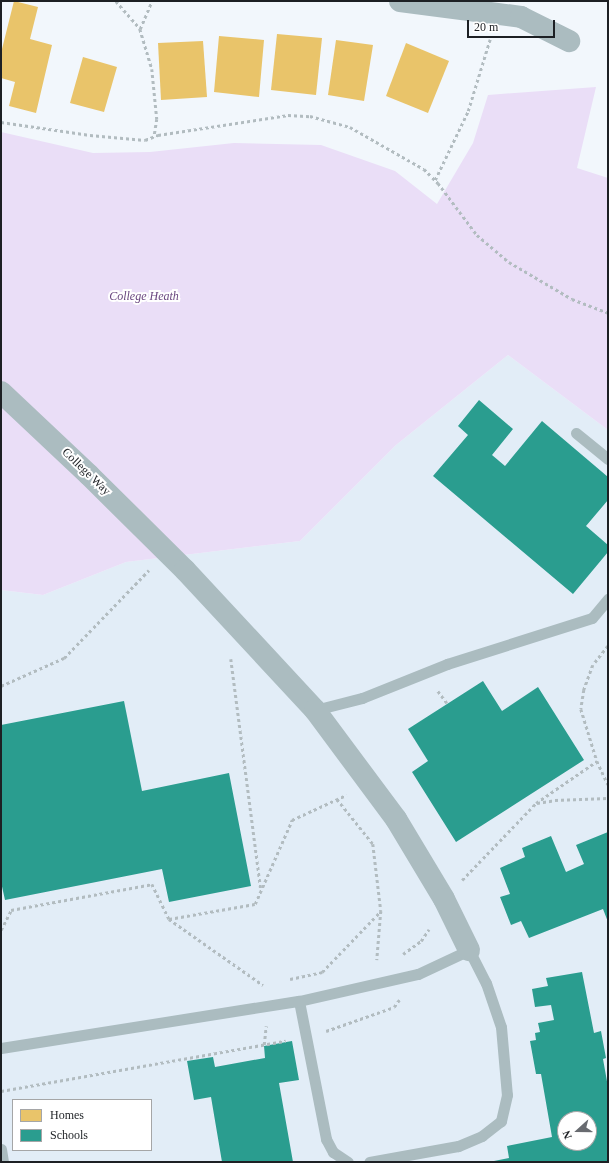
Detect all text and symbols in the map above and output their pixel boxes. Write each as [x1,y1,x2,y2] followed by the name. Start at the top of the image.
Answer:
[469,12,557,38] scale bar
[474,20,498,34] text: 20 m
[109,290,179,304] park label: College Heath
[59,445,113,499] street label: College Way
[12,1099,152,1151] legend
[50,1108,84,1122] text: Homes
[557,1111,597,1151] north arrow
[50,1128,88,1142] text: Schools
[560,1129,574,1141] text: N

